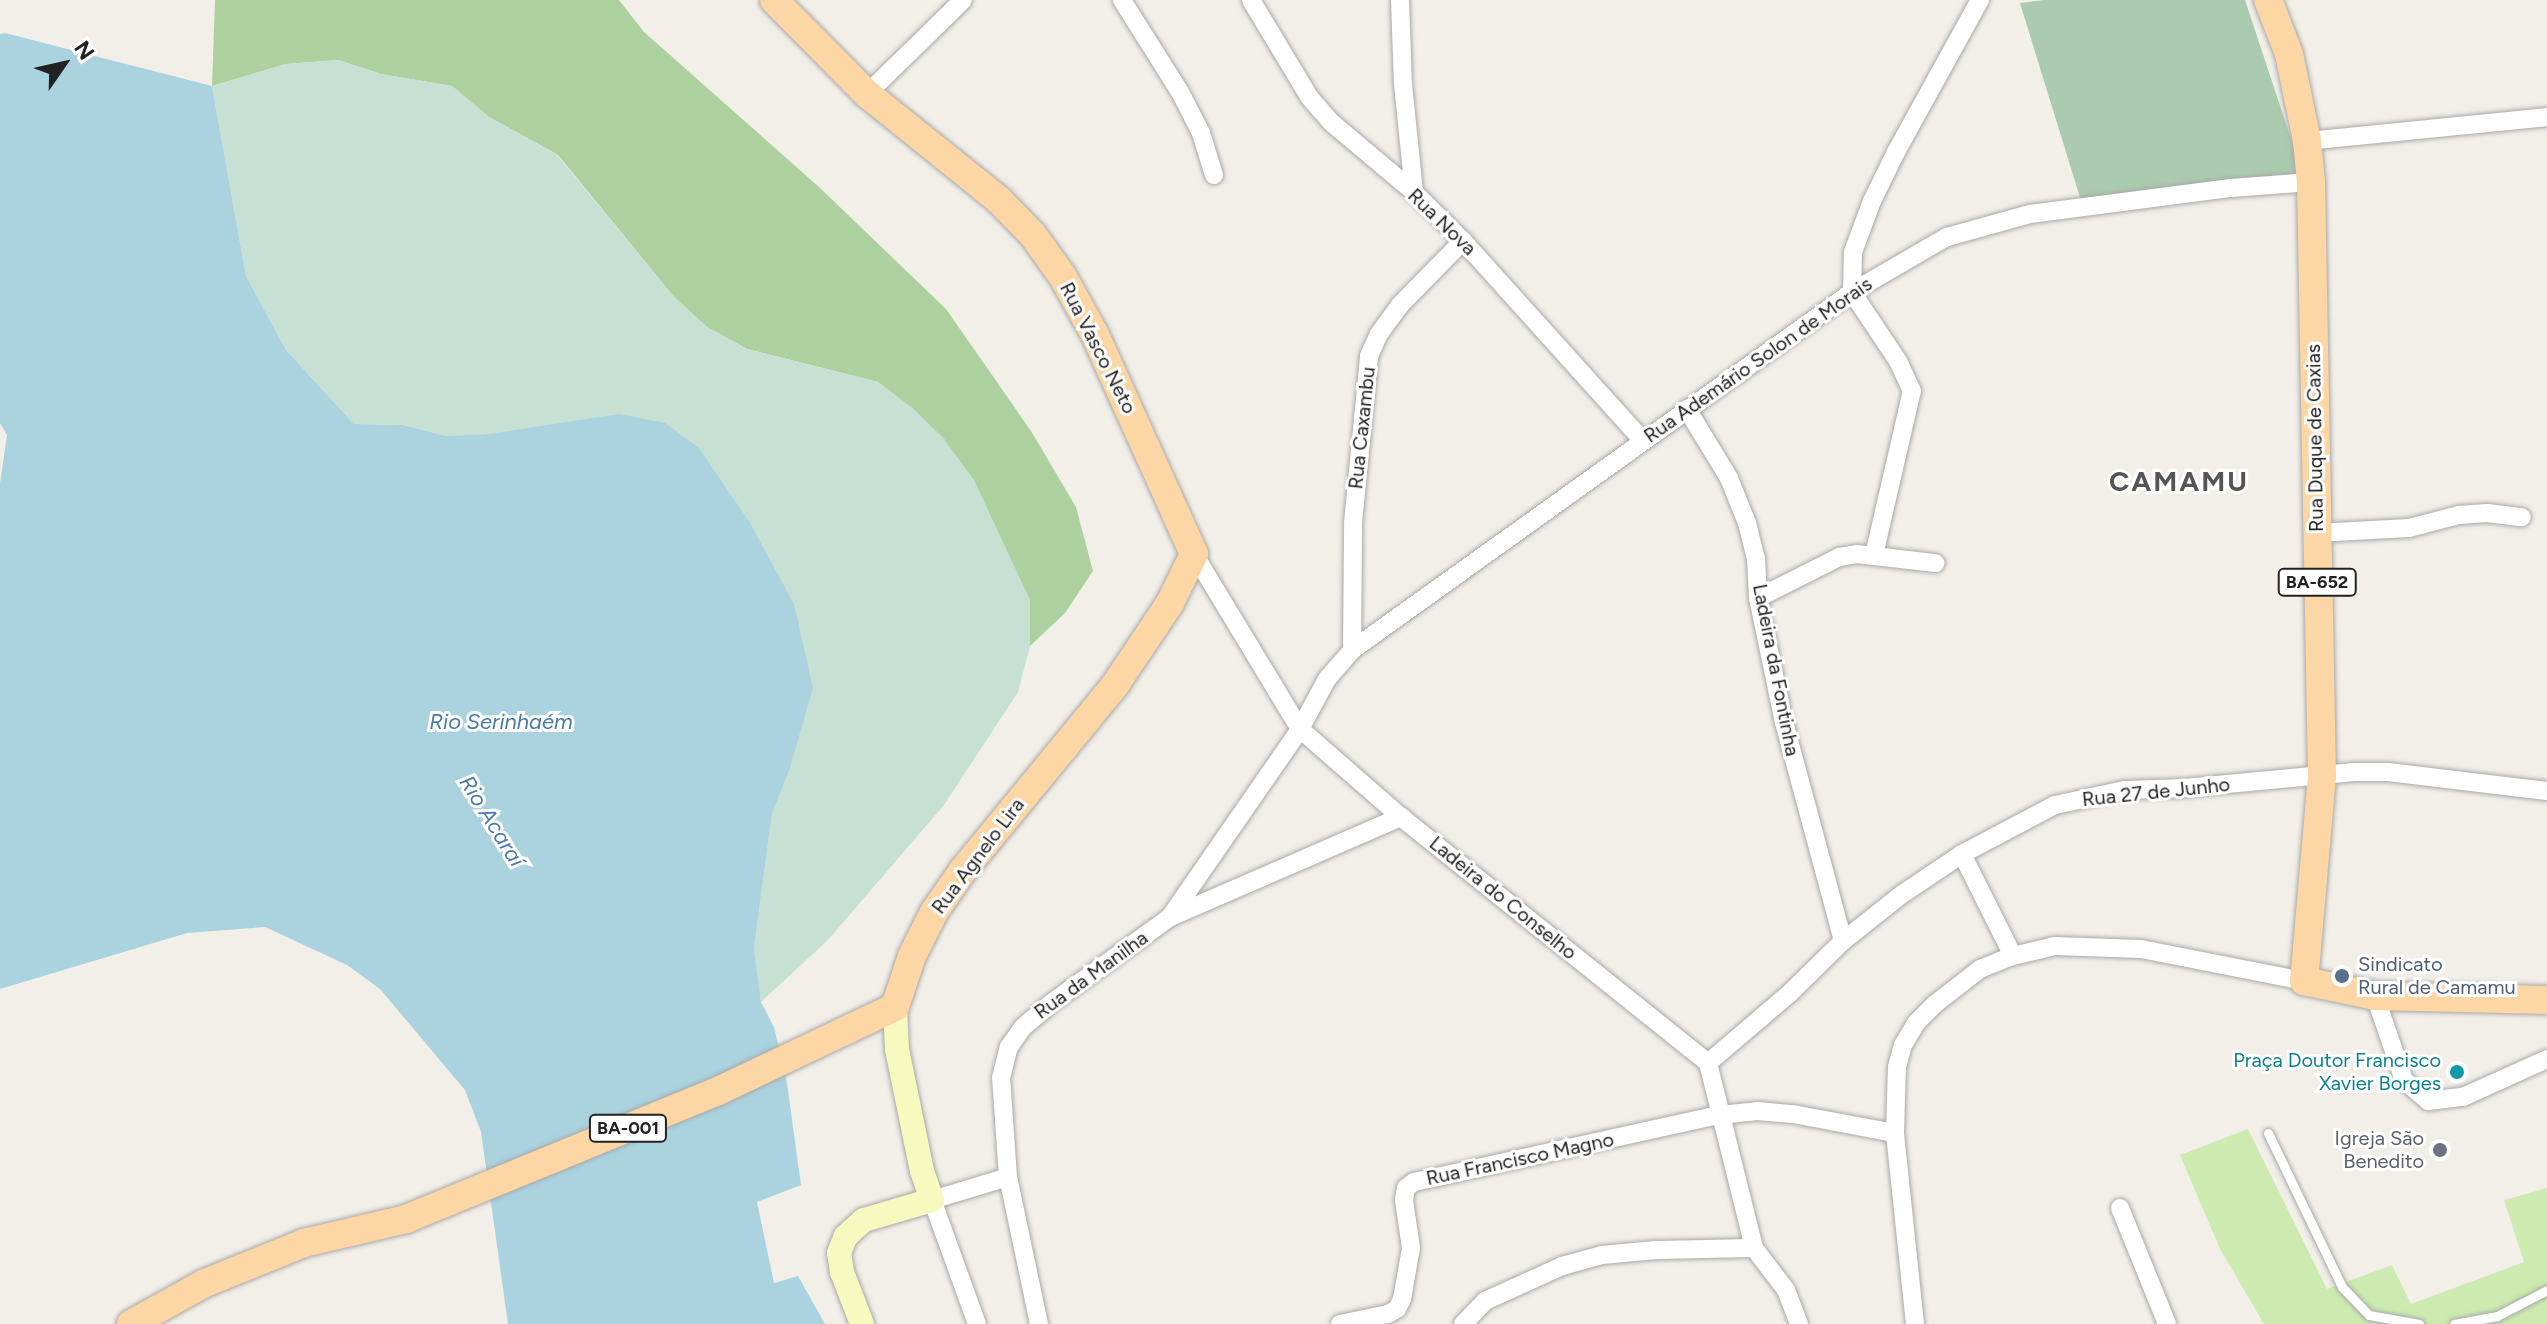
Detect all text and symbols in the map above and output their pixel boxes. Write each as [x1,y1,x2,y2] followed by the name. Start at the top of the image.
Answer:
[24,24,104,104] north arrow
[68,36,100,65] text: N
[1403,183,1481,261] street label: Rua Nova
[1639,272,1877,448] street label: Rua Ademário Solon de Morais
[1055,278,1141,418] street label: Rua Vasco Neto
[2301,344,2329,532] street label: Rua Duque de Caxias
[1344,366,1380,490] street label: Rua Caxambu
[2109,464,2249,498] district label: CAMAMU
[2277,568,2357,596] road number: BA-652
[1748,582,1804,758] street label: Ladeira da Fontinha
[429,709,573,735] water label: Rio Serinhaém
[454,771,530,871] water label: Rio Acaraí
[2081,772,2231,812] street label: Rua 27 de Junho
[927,793,1029,919] street label: Rua Agnelo Lira
[1424,831,1582,965] street label: Ladeira do Conselho
[1030,926,1152,1024] street label: Rua da Manilha
[2358,952,2516,999] place label: Sindicato Rural de Camamu
[2333,967,2351,985] marker: Sindicato Rural de Camamu
[2233,1048,2441,1095] place label: Praça Doutor Francisco Xavier Borges
[2448,1063,2466,1081] marker: Praça Doutor Francisco Xavier Borges
[588,1114,668,1142] road number: BA-001
[2335,1126,2424,1173] place label: Igreja São Benedito
[1424,1127,1616,1191] street label: Rua Francisco Magno
[2431,1141,2449,1159] marker: Igreja São Benedito

